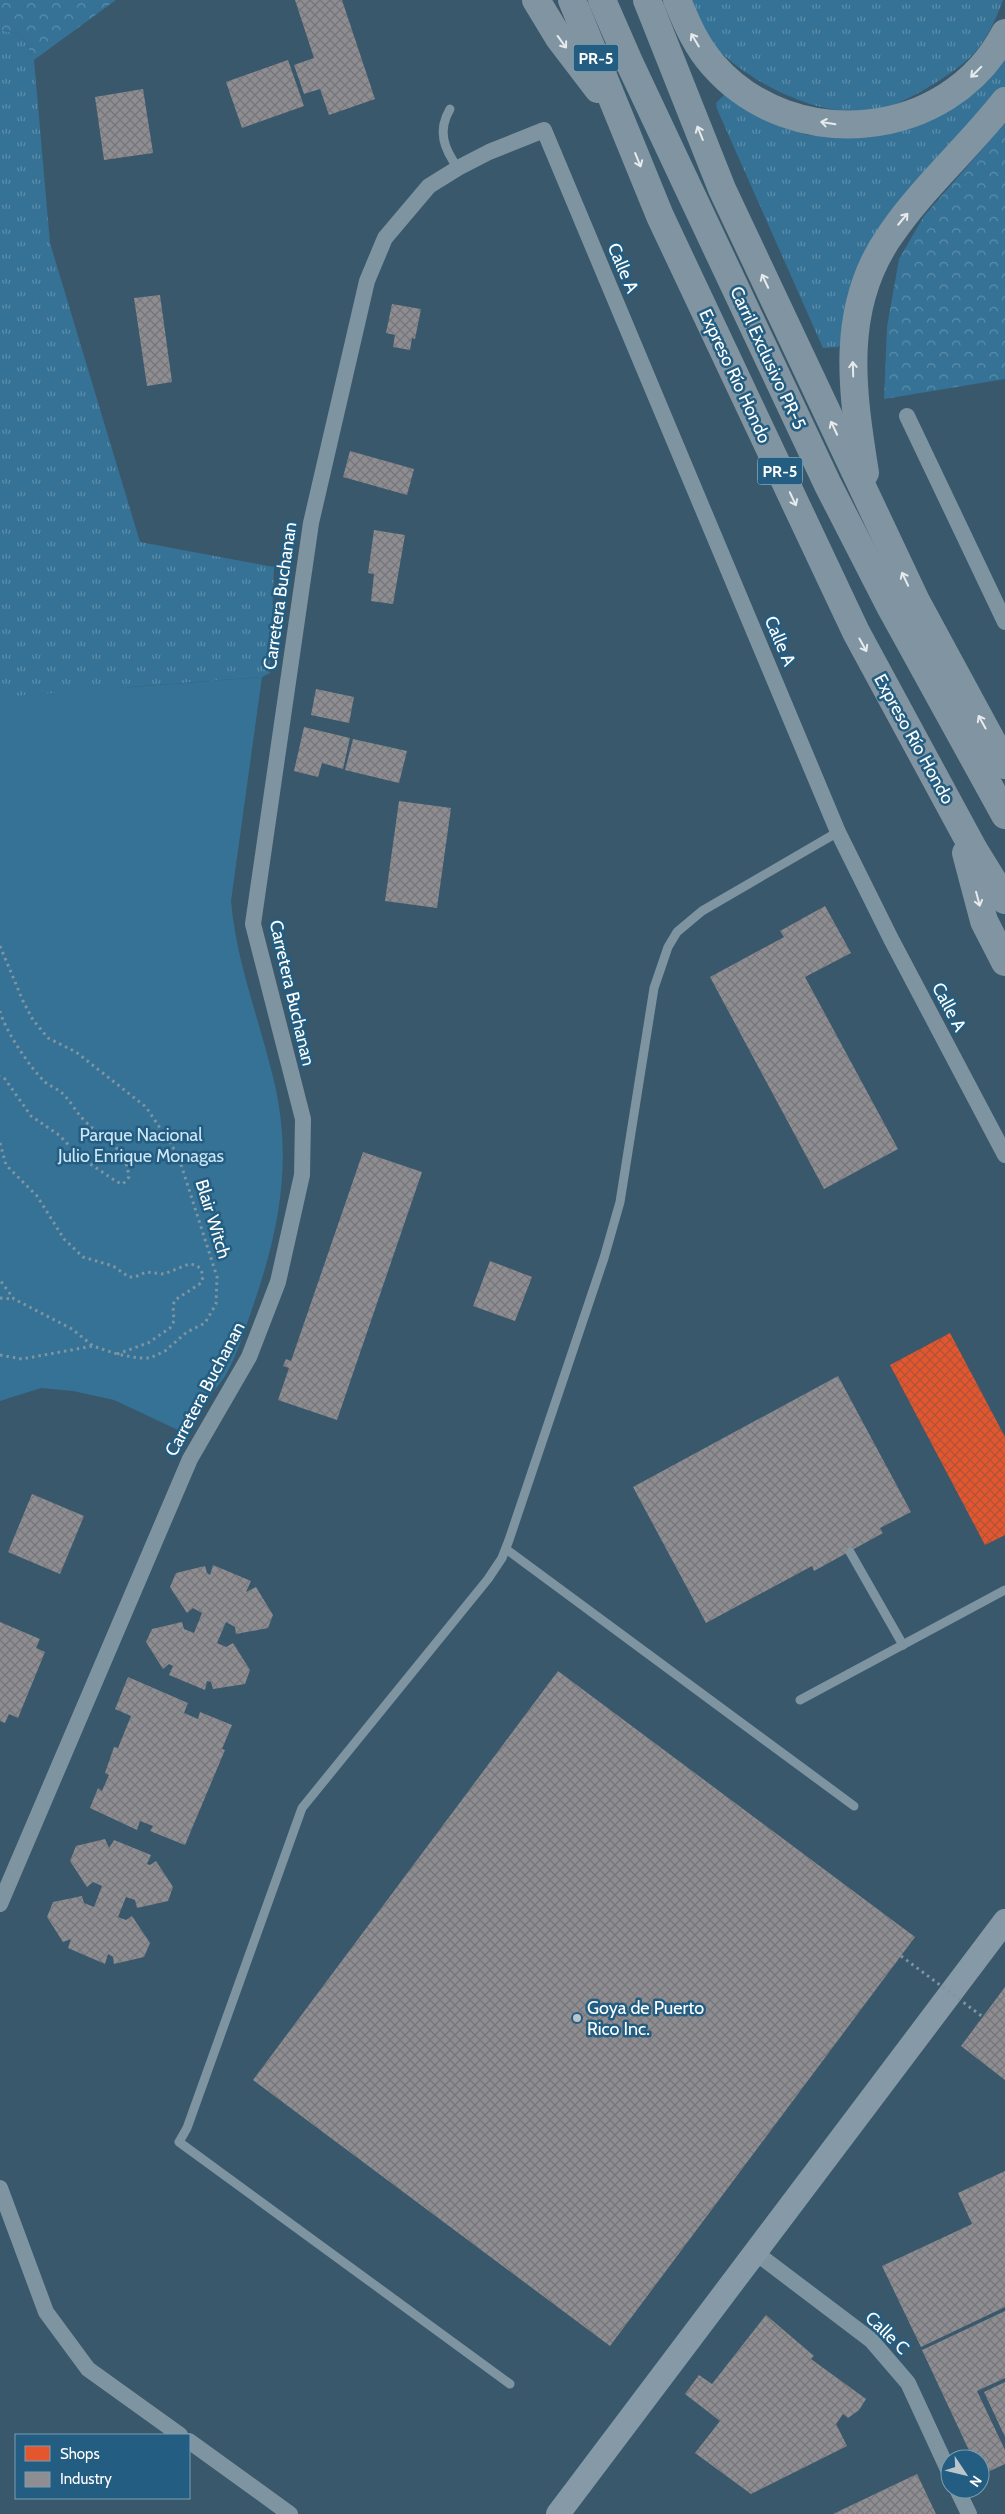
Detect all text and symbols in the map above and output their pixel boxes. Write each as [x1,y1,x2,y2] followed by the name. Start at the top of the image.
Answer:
[690,34,700,48] one-way arrow
[557,35,567,49] one-way arrow
[574,44,618,72] road number: PR-5
[970,66,982,78] one-way arrow
[820,117,836,127] one-way arrow
[694,125,703,140] one-way arrow
[634,153,643,168] one-way arrow
[898,212,909,225] one-way arrow
[603,240,643,296] street label: Calle A
[760,274,769,289] one-way arrow
[725,283,811,433] street label: Carril Exclusivo PR-5
[694,305,776,447] street label: Expreso Río Hondo
[848,361,857,377] one-way arrow
[829,421,839,436] one-way arrow
[758,458,802,484] road number: PR-5
[789,491,799,506] one-way arrow
[259,521,301,671] street label: Carretera Buchanan
[900,572,910,587] one-way arrow
[760,613,800,669] street label: Calle A
[859,638,869,652] one-way arrow
[869,670,959,808] street label: Expreso Río Hondo
[977,715,987,730] one-way arrow
[974,890,984,906] one-way arrow
[265,918,319,1068] street label: Carretera Buchanan
[927,979,971,1035] street label: Calle A
[57,1124,224,1167] park label: Parque Nacional Julio Enrique Monagas
[191,1177,235,1261] street label: Blair Witch
[160,1318,250,1460] street label: Carretera Buchanan
[587,1997,704,2040] place label: Goya de Puerto Rico Inc.
[571,2012,583,2024] marker: Goya de Puerto Rico Inc.
[860,2307,914,2359] street label: Calle C
[15,2434,190,2499] legend
[60,2445,100,2463] text: Shops
[940,2449,990,2499] north arrow
[60,2470,112,2488] text: Industry
[965,2472,986,2491] text: N

